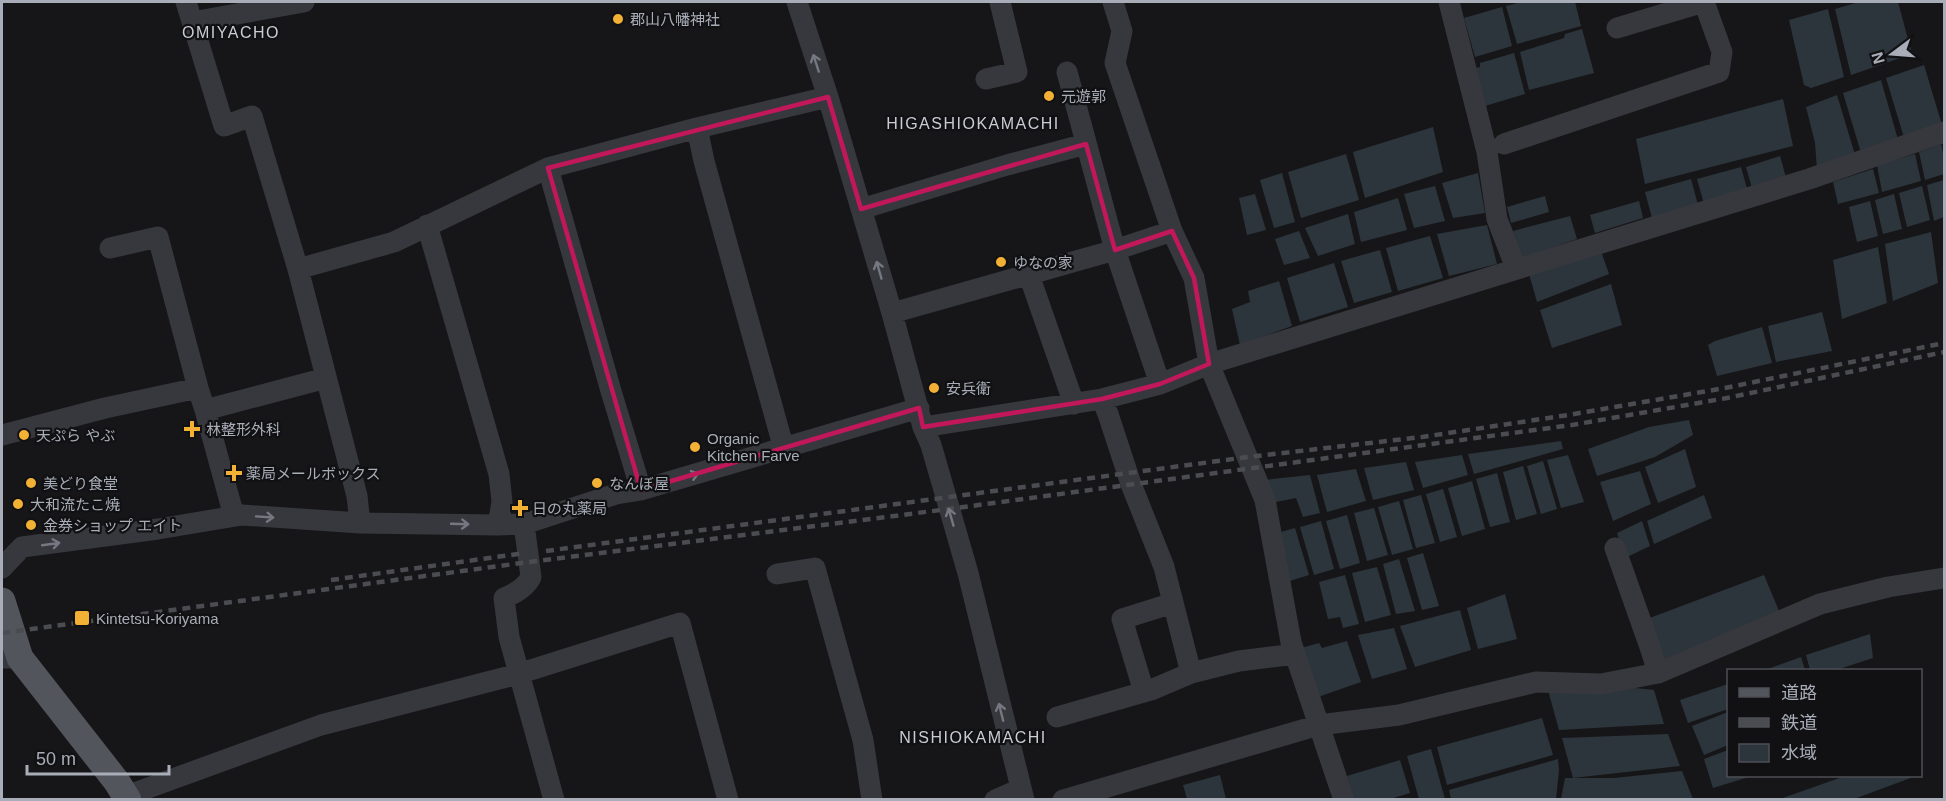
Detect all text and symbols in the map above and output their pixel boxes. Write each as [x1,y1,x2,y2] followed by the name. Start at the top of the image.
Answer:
[630,11,720,28] place label: 郡山八幡神社
[611,12,625,26] marker: 郡山八幡神社
[182,24,280,41] district label: OMIYACHO
[1862,24,1922,84] north arrow
[1868,50,1888,66] text: N
[810,54,821,73] one-way arrow
[1061,88,1106,105] place label: 元遊郭
[1042,89,1056,103] marker: 元遊郭
[886,115,1060,132] district label: HIGASHIOKAMACHI
[1013,254,1073,271] place label: ゆなの家
[994,255,1008,269] marker: ゆなの家
[873,261,884,280] one-way arrow
[946,380,991,397] place label: 安兵衛
[927,381,941,395] marker: 安兵衛
[183,420,201,438] marker: 林整形外科
[206,421,281,438] place label: 林整形外科
[36,427,115,444] place label: 天ぷら やぶ
[17,428,31,442] marker: 天ぷら やぶ
[707,430,800,464] place label: Organic Kitchen Farve
[688,440,702,454] marker: Organic Kitchen Farve
[246,465,381,482] place label: 薬局メールボックス
[227,466,241,480] marker: 薬局メールボックス
[680,470,699,481] one-way arrow
[43,475,118,492] place label: 美どり食堂
[609,475,669,492] place label: なんぼ屋
[24,476,38,490] marker: 美どり食堂
[590,476,604,490] marker: なんぼ屋
[30,496,120,513] place label: 大和流たこ焼
[11,497,25,511] marker: 大和流たこ焼
[532,500,607,517] place label: 日の丸薬局
[513,501,527,515] marker: 日の丸薬局
[945,508,956,527] one-way arrow
[255,511,275,522] one-way arrow
[43,517,182,534] place label: 金券ショップ エイト
[24,518,38,532] marker: 金券ショップ エイト
[449,519,469,530] one-way arrow
[41,538,61,549] one-way arrow
[73,609,91,627] marker: Kintetsu-Koriyama
[96,610,219,627] place label: Kintetsu-Koriyama
[1727,669,1922,777] legend
[1781,683,1817,703] text: 道路
[995,703,1007,722] one-way arrow
[1781,713,1817,733] text: 鉄道
[899,729,1047,746] district label: NISHIOKAMACHI
[27,738,170,776] scale bar
[1781,743,1817,763] text: 水域
[36,749,76,769] text: 50 m

